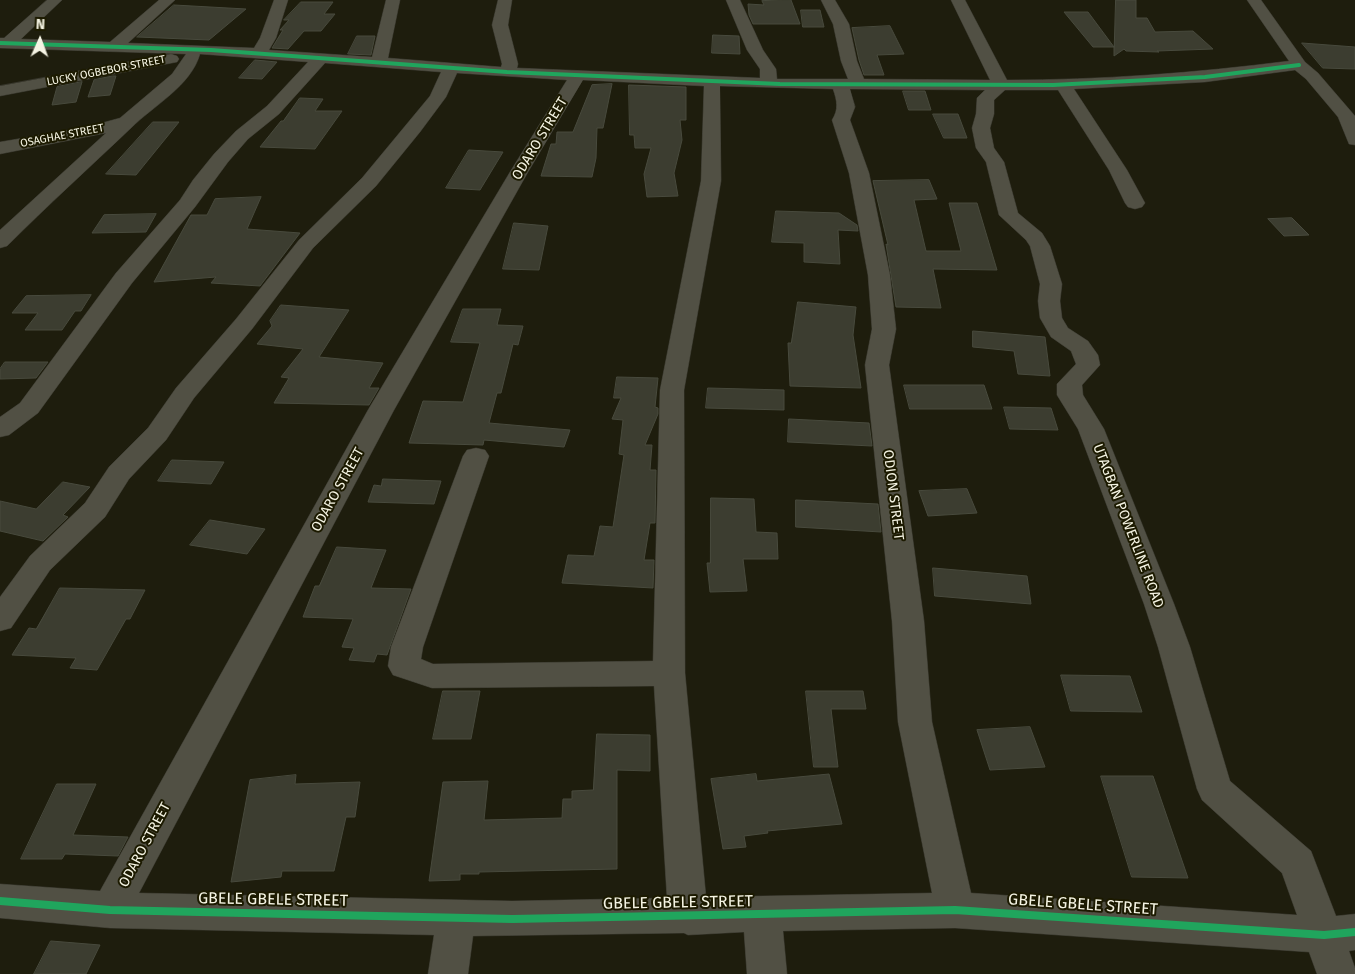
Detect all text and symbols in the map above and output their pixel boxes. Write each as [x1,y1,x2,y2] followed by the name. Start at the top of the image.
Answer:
[15,15,65,65] north arrow
[36,16,45,33] text: N
[46,53,166,89] street label: LUCKY OGBEBOR STREET
[509,95,571,183] street label: ODARO STREET
[19,121,105,151] street label: OSAGHAE STREET
[1089,442,1167,610] street label: UTAGBAN POWERLINE ROAD
[308,445,368,535] street label: ODARO STREET
[879,449,907,541] street label: ODION STREET
[116,800,174,890] street label: ODARO STREET
[198,889,348,911] street label: GBELE GBELE STREET
[1008,890,1158,920] street label: GBELE GBELE STREET
[603,892,753,914] street label: GBELE GBELE STREET

